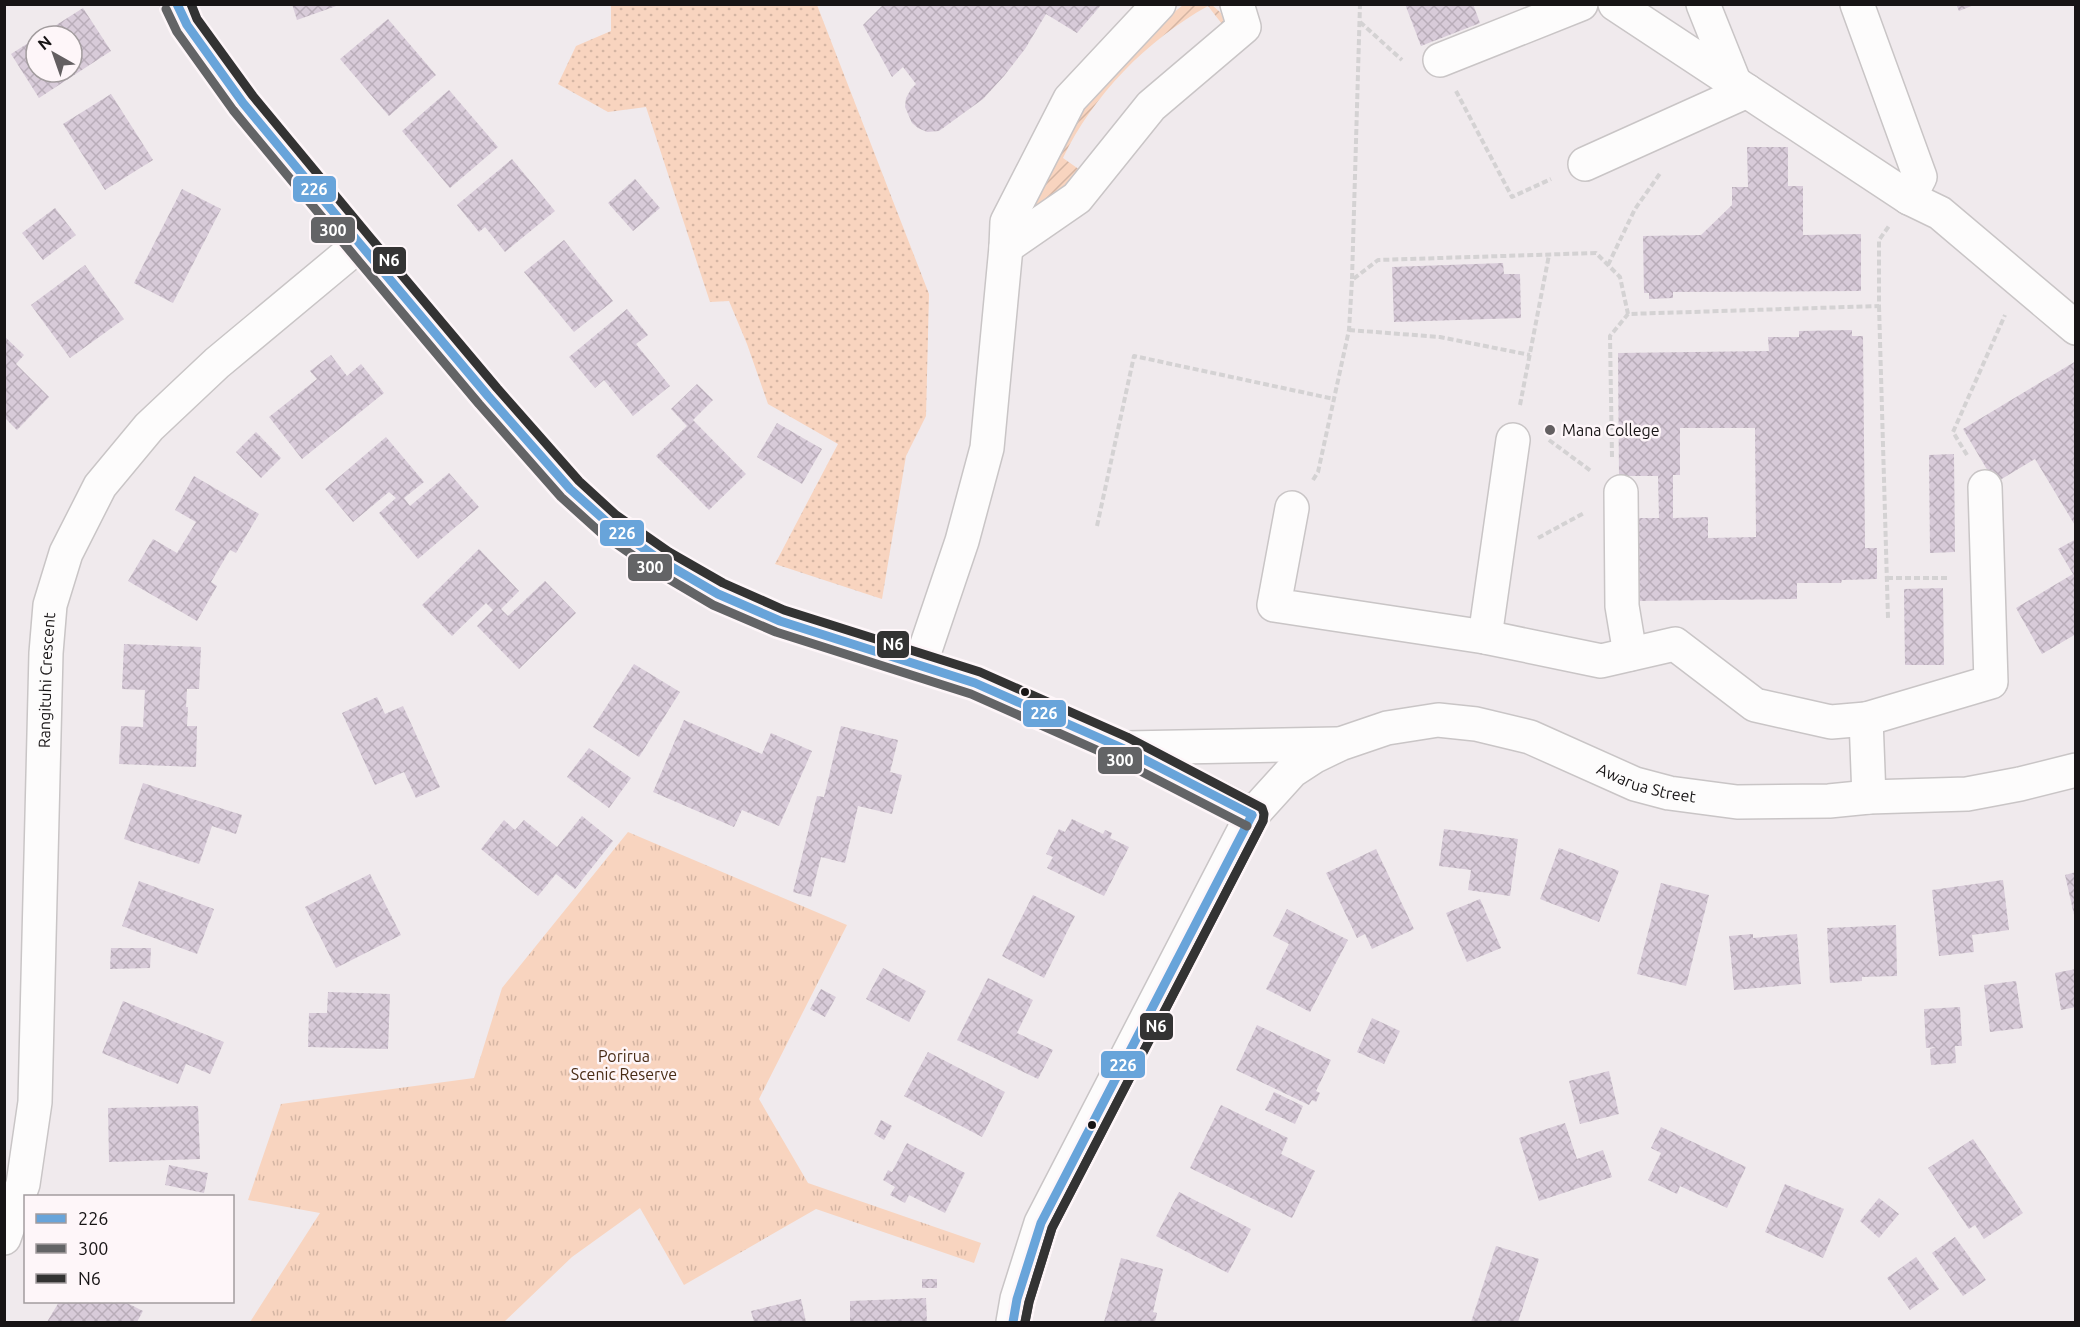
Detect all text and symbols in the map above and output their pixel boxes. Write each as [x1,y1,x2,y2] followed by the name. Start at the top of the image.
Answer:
[24,24,84,84] north arrow
[34,32,55,53] text: N
[292,175,337,203] line badge: 226
[300,180,328,198] text: 226
[310,216,356,244] line badge: 300
[319,221,347,239] text: 300
[372,246,407,275] line badge: N6
[379,251,399,269] text: N6
[1562,421,1660,439] place label: Mana College
[1543,423,1557,437] marker: Mana College
[599,519,645,547] line badge: 226
[608,524,636,542] text: 226
[627,553,673,582] line badge: 300
[636,558,664,576] text: 300
[35,611,58,748] street label: Rangituhi Crescent
[876,630,910,659] line badge: N6
[883,635,903,653] text: N6
[1019,686,1031,698] unlabelled marker
[1022,699,1067,728] line badge: 226
[1030,704,1058,722] text: 226
[1097,746,1143,775] line badge: 300
[1106,751,1134,769] text: 300
[1594,759,1698,806] street label: Awarua Street
[1139,1012,1174,1041] line badge: N6
[1146,1017,1166,1035] text: N6
[571,1047,677,1083] park label: Porirua Scenic Reserve
[1100,1050,1146,1079] line badge: 226
[1109,1056,1137,1074] text: 226
[1086,1119,1098,1131] unlabelled marker
[24,1195,234,1303] legend
[78,1208,108,1228] text: 226
[78,1238,108,1258] text: 300
[78,1268,101,1288] text: N6

